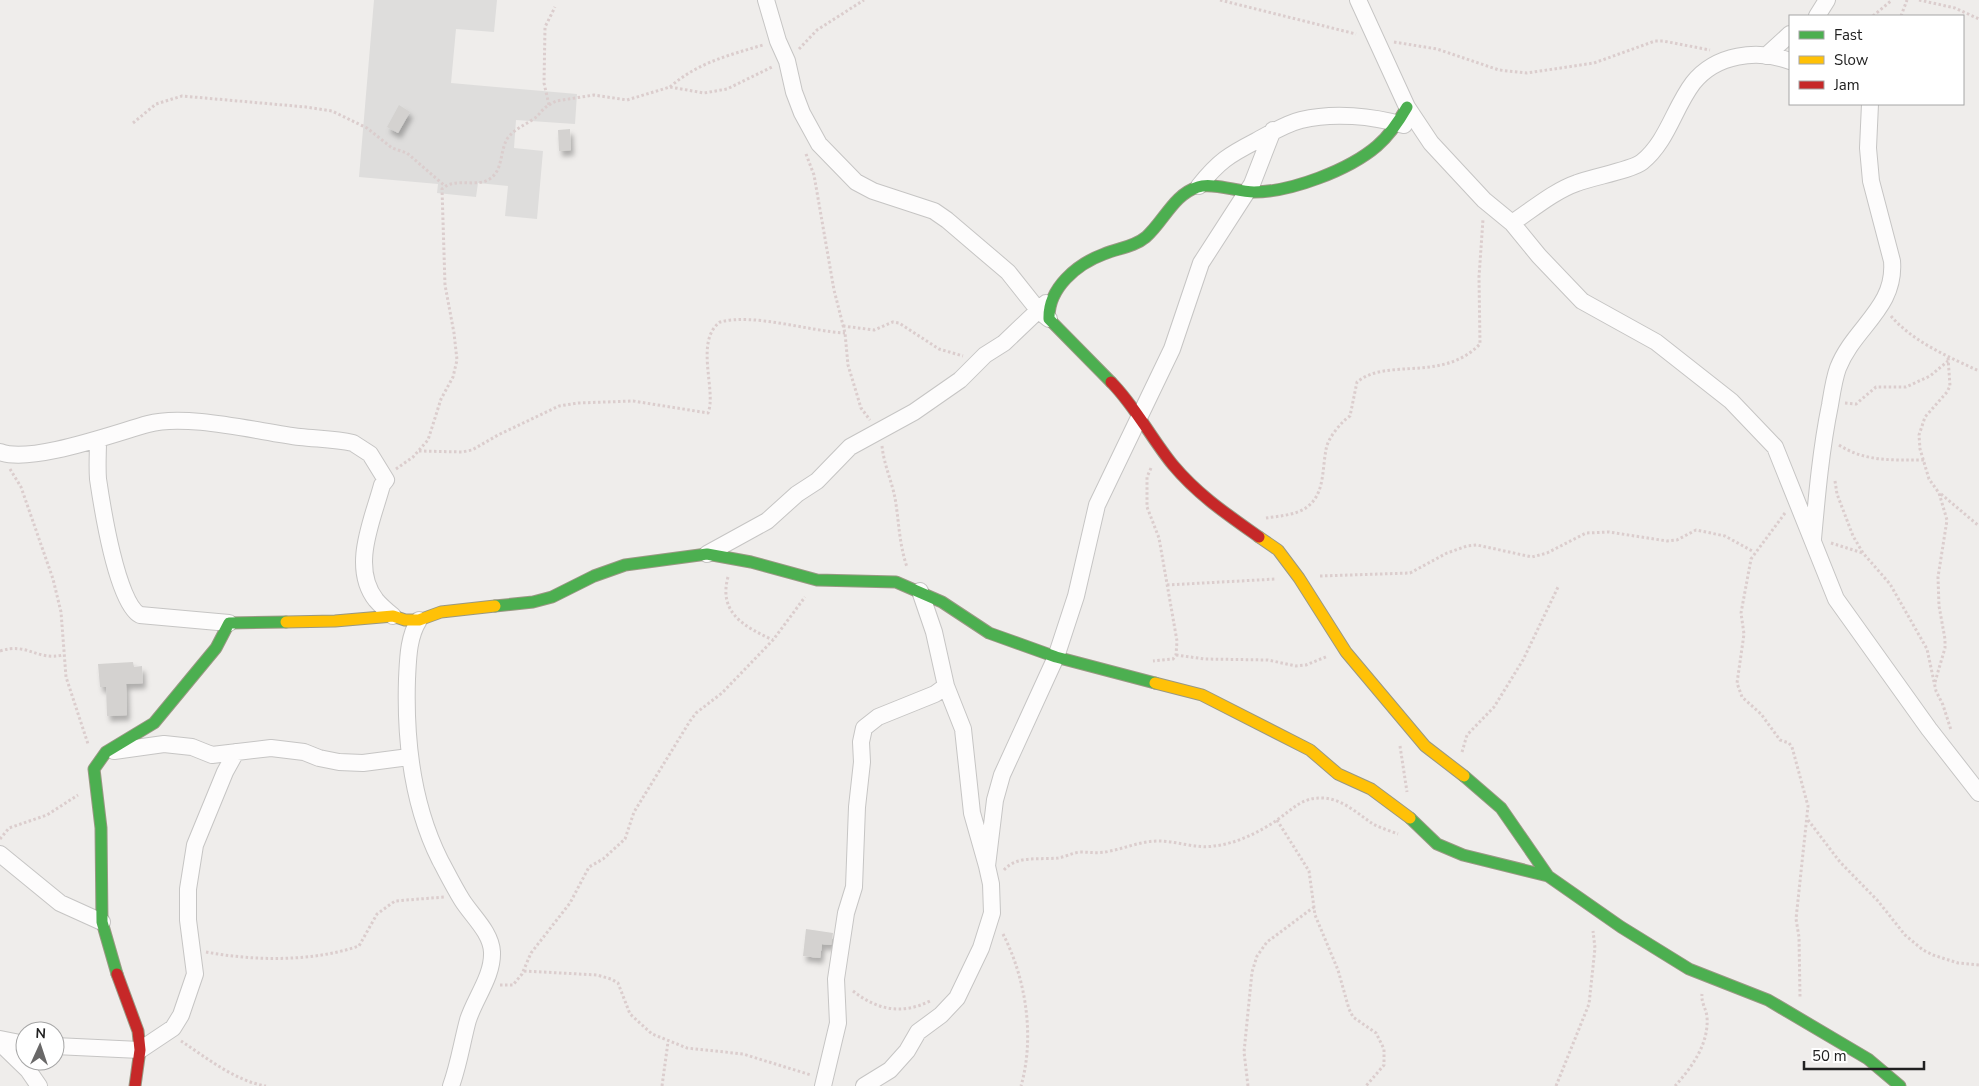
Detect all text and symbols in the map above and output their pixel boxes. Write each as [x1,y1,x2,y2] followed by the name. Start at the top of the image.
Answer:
[1789,15,1964,105] legend
[1834,25,1863,45] text: Fast
[1834,50,1869,70] text: Slow
[1833,75,1860,95] text: Jam
[15,1021,65,1071] north arrow
[35,1024,46,1043] text: N
[1804,1038,1924,1070] scale bar
[1812,1046,1847,1066] text: 50 m

